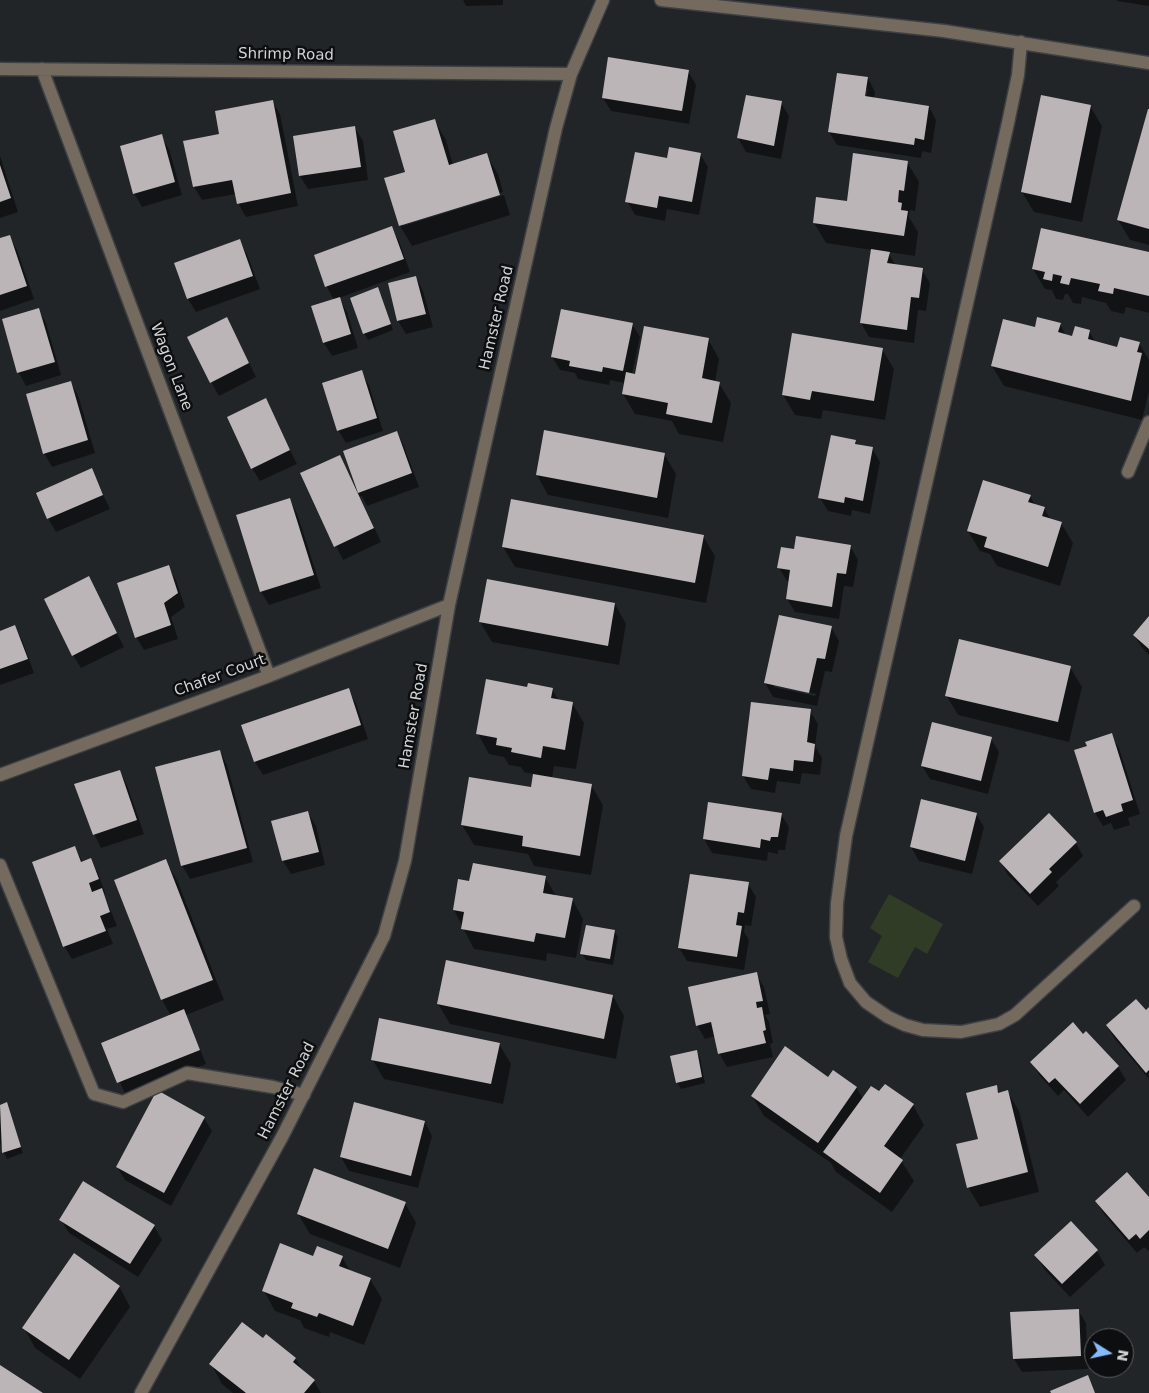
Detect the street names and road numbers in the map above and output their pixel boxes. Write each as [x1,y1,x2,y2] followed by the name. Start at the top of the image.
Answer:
[238,45,334,65] street label: Shrimp Road
[476,264,518,372] street label: Hamster Road
[146,321,196,413] street label: Wagon Lane
[172,651,268,701] street label: Chafer Court
[396,662,432,770] street label: Hamster Road
[255,1039,319,1143] street label: Hamster Road

